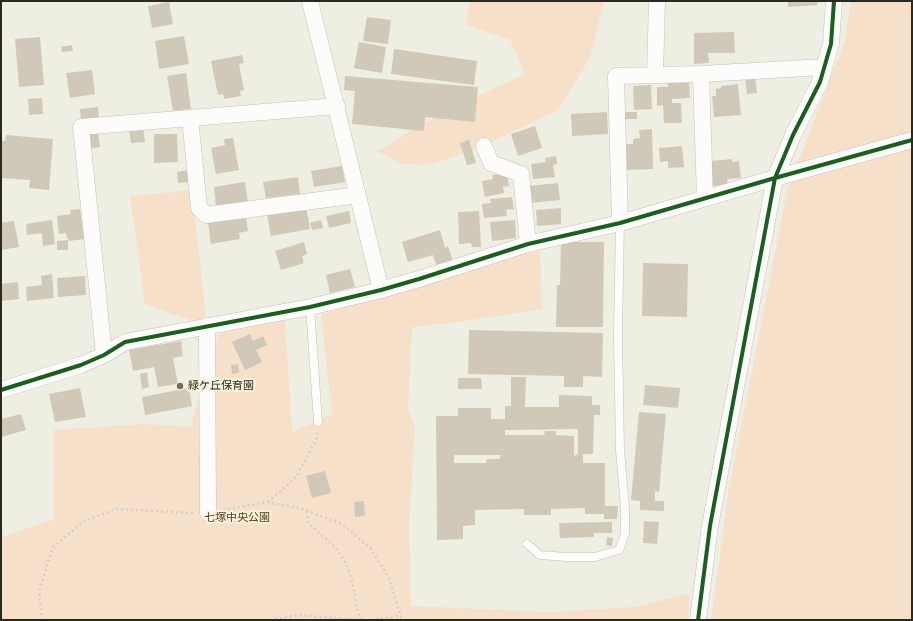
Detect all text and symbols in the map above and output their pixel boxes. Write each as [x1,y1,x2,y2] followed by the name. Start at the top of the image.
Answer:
[188,379,254,393] place label: 緑ケ丘保育園
[175,381,185,391] marker: 緑ケ丘保育園
[204,511,270,525] park label: 七塚中央公園

